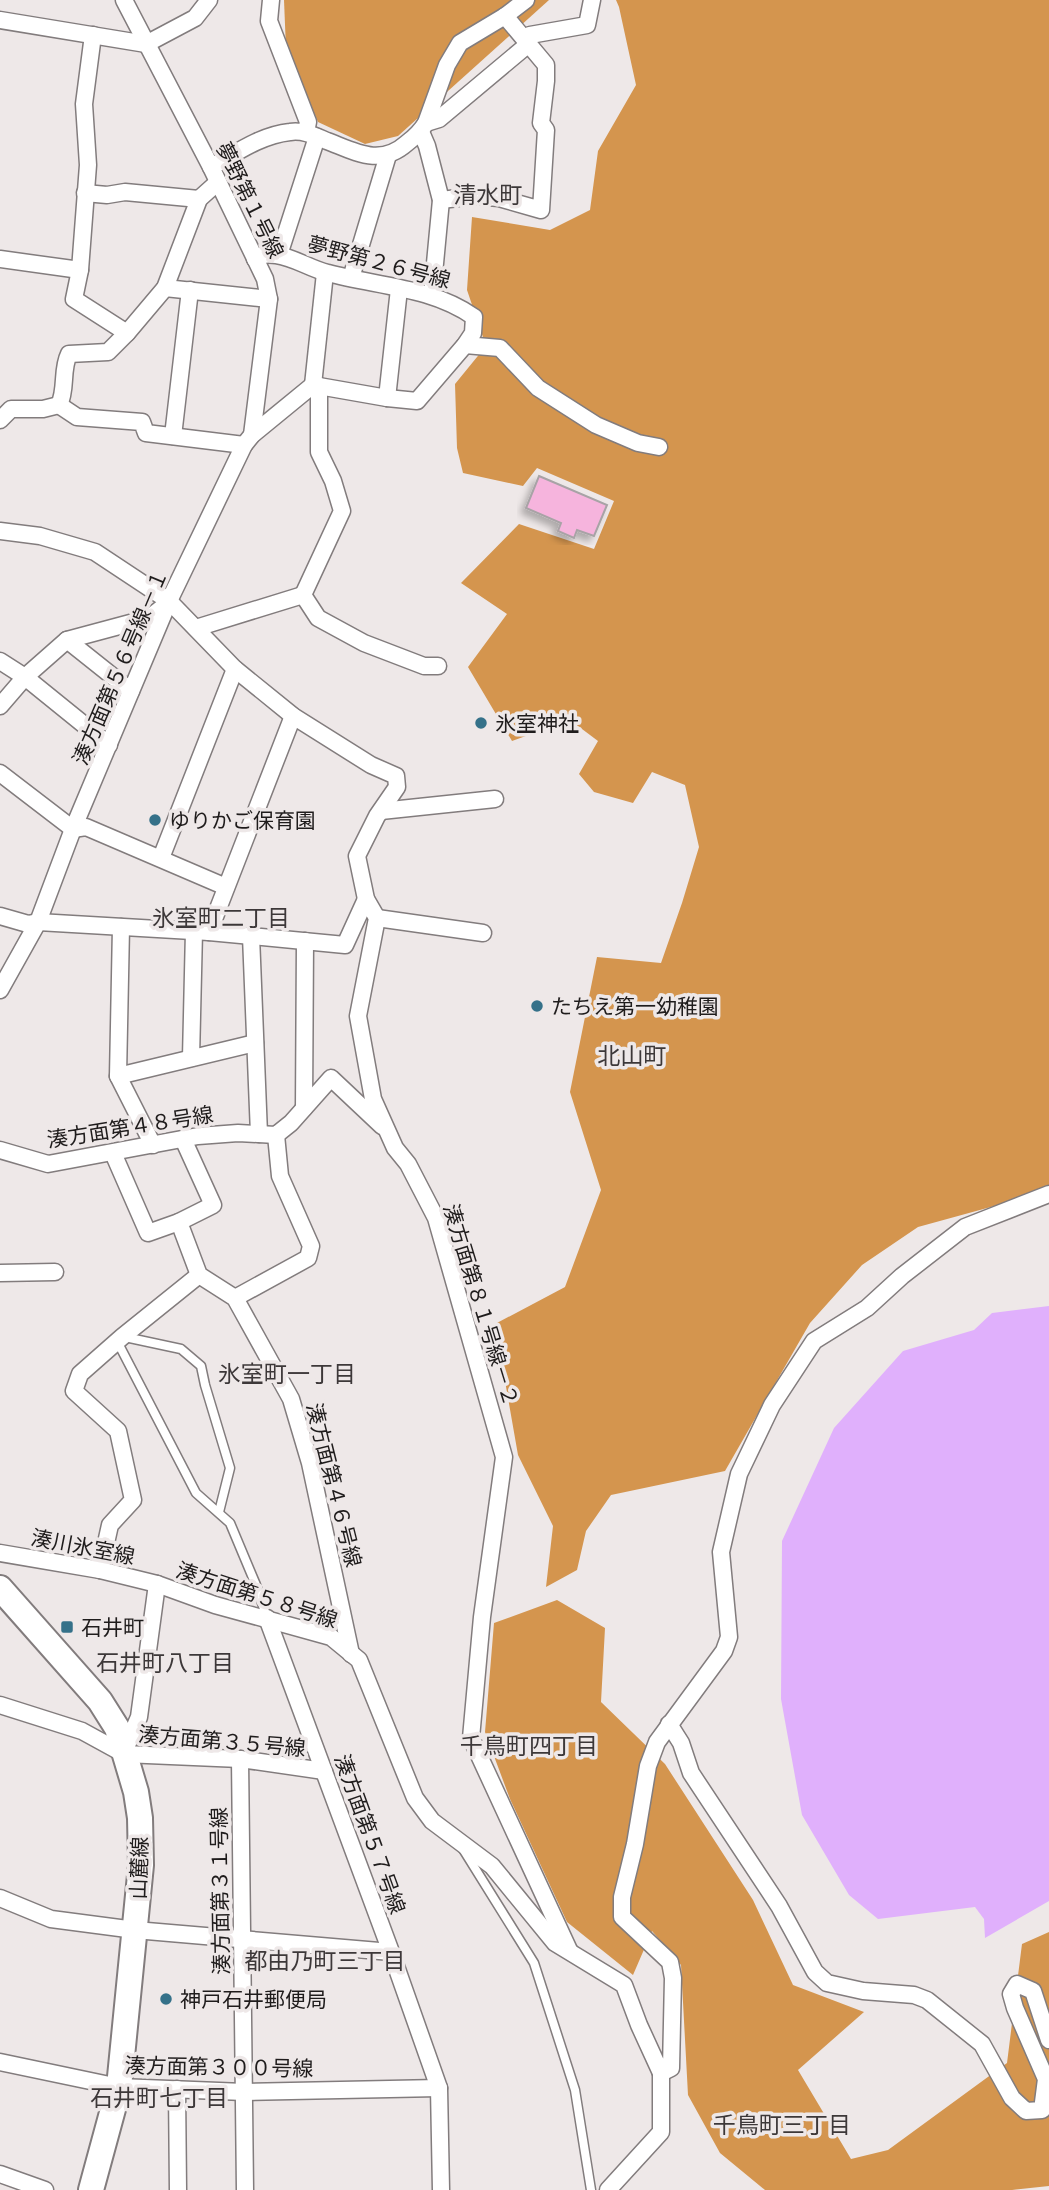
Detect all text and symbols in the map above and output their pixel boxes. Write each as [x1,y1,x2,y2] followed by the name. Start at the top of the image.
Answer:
[210,137,290,263] street label: 夢野第１号線
[454,180,523,209] district label: 清水町
[305,230,453,294] street label: 夢野第２６号線
[67,565,173,769] street label: 湊方面第５６号線－１
[495,710,579,737] place label: 氷室神社
[473,715,489,731] marker: 氷室神社
[169,807,316,834] place label: ゆりかご保育園
[147,812,163,828] marker: ゆりかご保育園
[152,903,290,932] district label: 氷室町二丁目
[551,993,719,1020] place label: たちえ第一幼稚園
[529,998,545,1014] marker: たちえ第一幼稚園
[598,1041,667,1070] district label: 北山町
[45,1101,215,1153] street label: 湊方面第４８号線
[437,1201,525,1409] street label: 湊方面第８１号線－２
[218,1359,356,1388] district label: 氷室町一丁目
[301,1400,367,1570] street label: 湊方面第４６号線
[29,1524,137,1570] street label: 湊川氷室線
[173,1556,341,1634] street label: 湊方面第５８号線
[81,1614,144,1641] place label: 石井町
[59,1619,75,1635] marker: 石井町
[96,1648,234,1677] district label: 石井町八丁目
[137,1720,307,1762] street label: 湊方面第３５号線
[460,1731,598,1760] district label: 千鳥町四丁目
[329,1750,411,1918] street label: 湊方面第５７号線
[205,1807,235,1975] street label: 湊方面第３１号線
[124,1836,154,1900] street label: 山麓線
[245,1946,406,1975] district label: 都由乃町三丁目
[180,1986,327,2013] place label: 神戸石井郵便局
[158,1991,174,2007] marker: 神戸石井郵便局
[124,2052,314,2082] street label: 湊方面第３００号線
[90,2083,228,2112] district label: 石井町七丁目
[713,2110,851,2139] district label: 千鳥町三丁目

